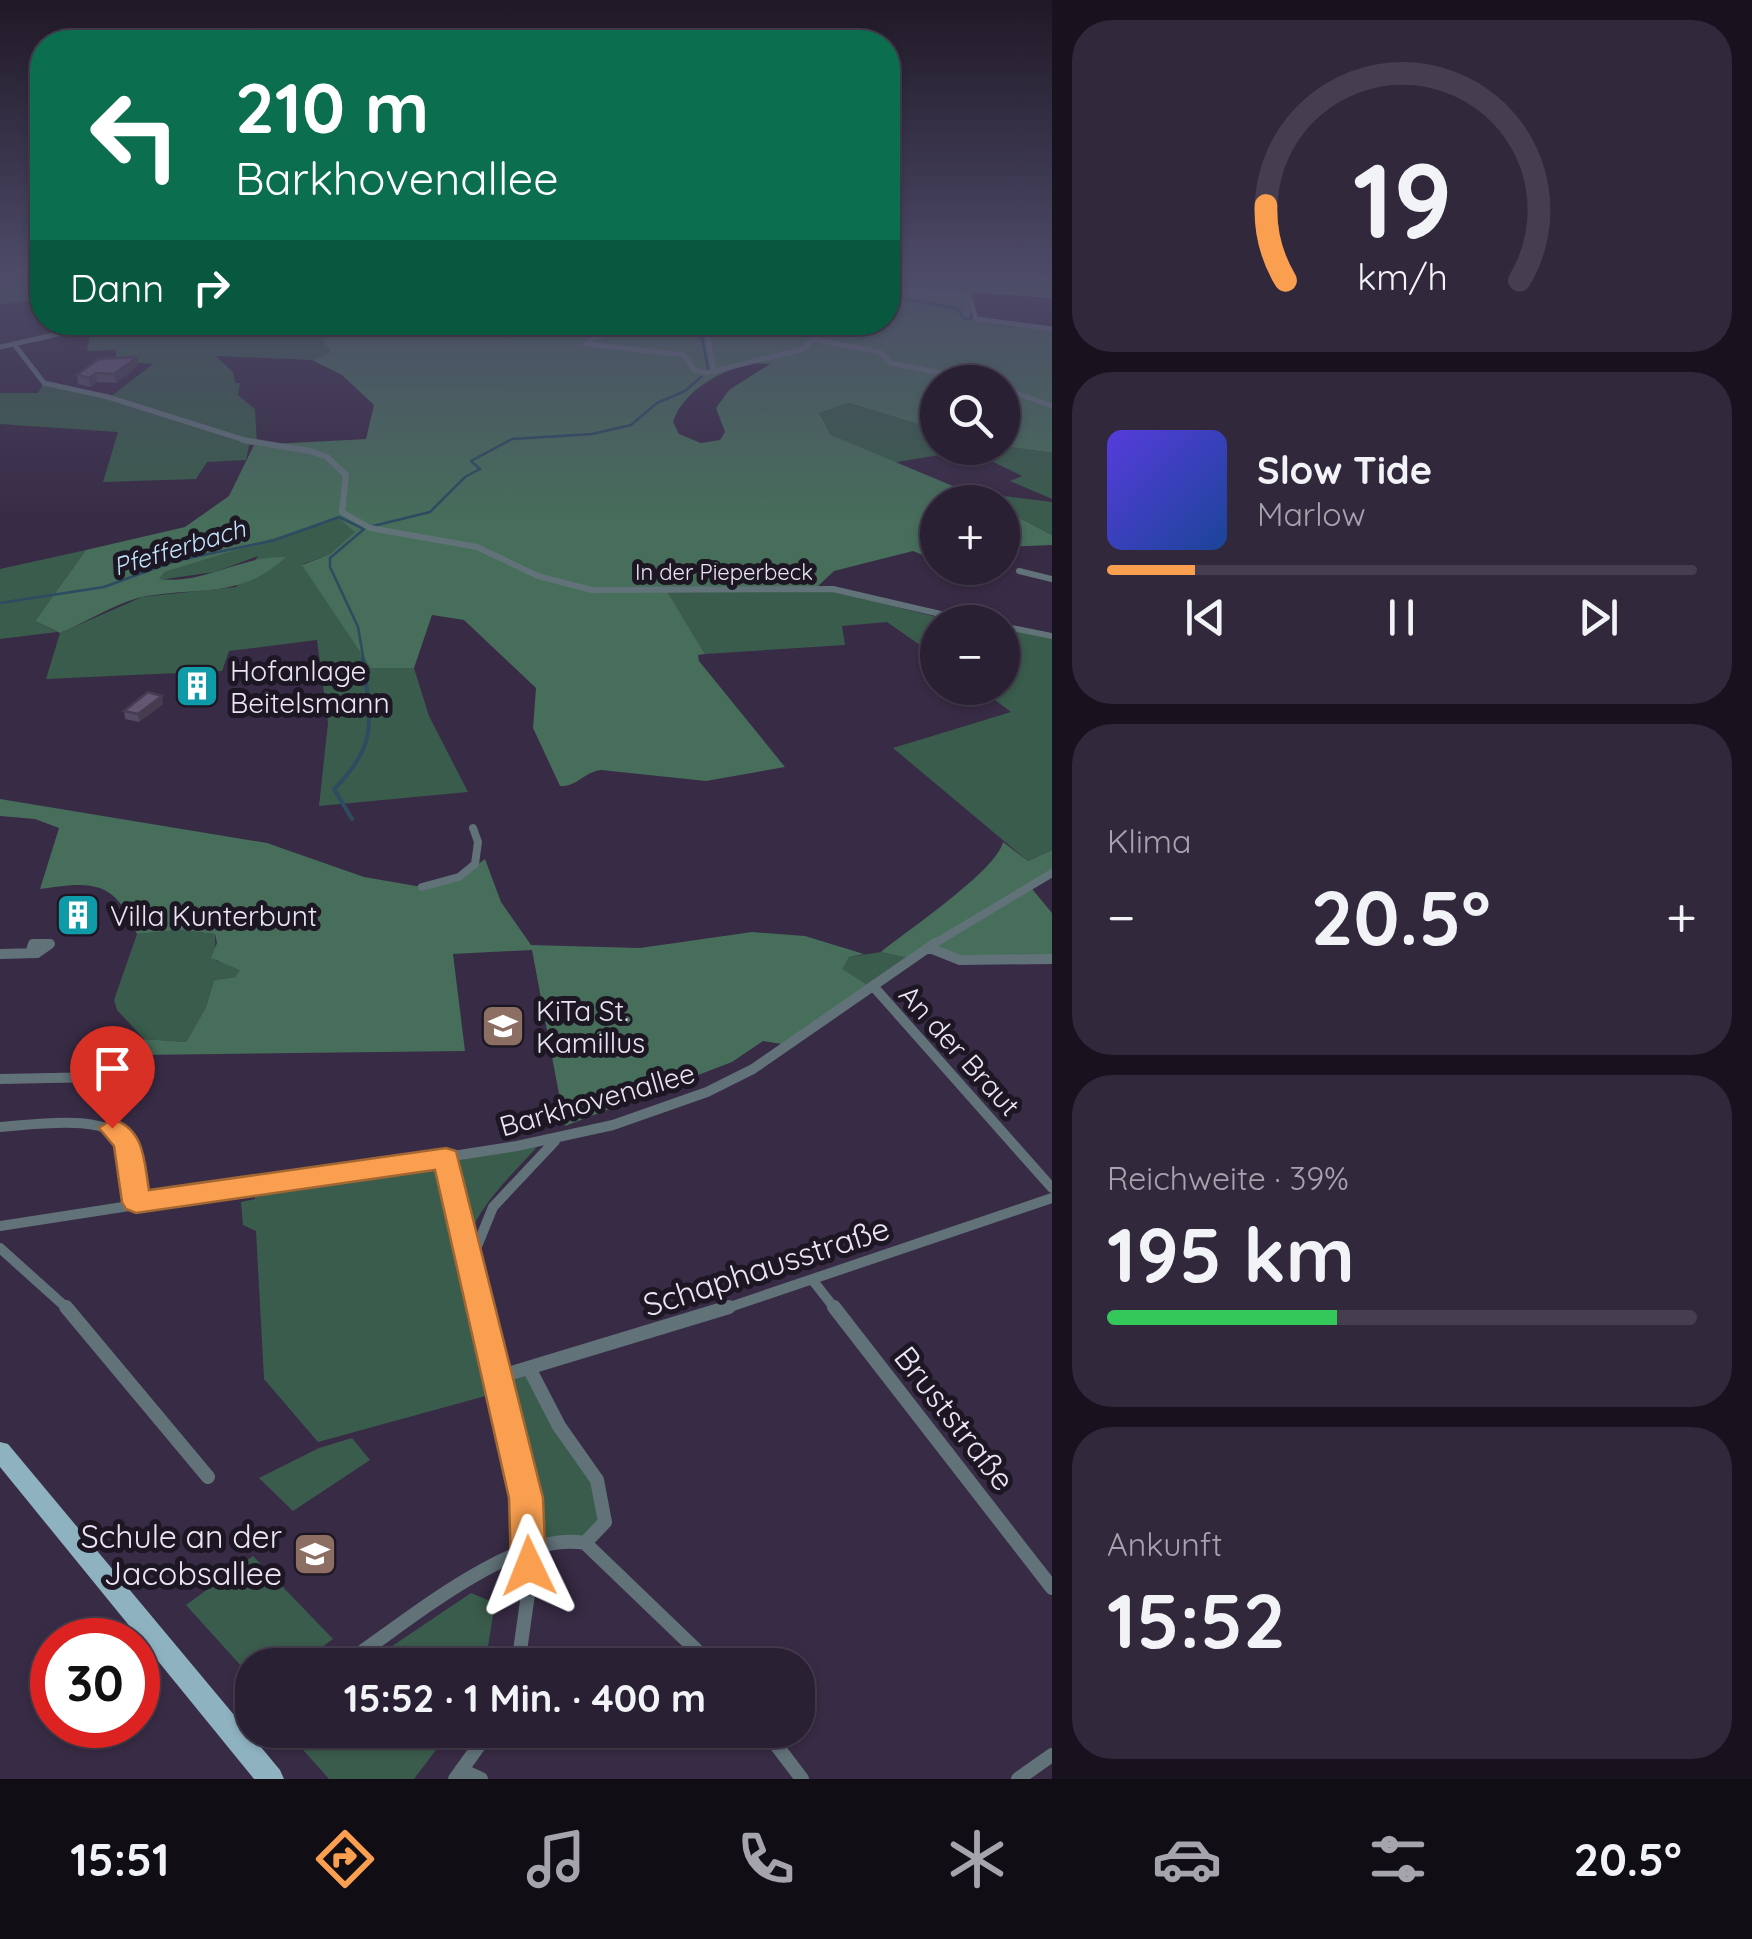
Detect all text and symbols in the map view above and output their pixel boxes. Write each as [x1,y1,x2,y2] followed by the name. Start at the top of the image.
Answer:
[235,63,429,151] text: 210 m
[70,70,200,200] icon: left
[1352,134,1452,264] text: 19
[235,150,559,206] text: Barkhovenallee
[1357,254,1447,299] text: km/h
[184,260,239,315] icon: right
[70,264,164,312] text: Dann
[920,365,1020,705] map controls
[920,365,1020,465] button: search
[1257,446,1432,494] text: Slow Tide
[920,485,1020,585] button: +
[1257,494,1366,534] text: Marlow
[109,512,250,582] water label: Pfefferbach
[635,558,813,586] street label: In der Pieperbeck
[1178,590,1233,645] icon: previous
[1374,590,1429,645] icon: pause
[1571,590,1626,645] icon: next
[920,605,1020,705] button: −
[230,653,390,720] place label: Hofanlage Beitelsmann
[174,663,220,709] building icon: Hofanlage Beitelsmann
[1107,821,1191,861] text: Klima
[1311,870,1491,964] text: 20.5°
[1107,882,1136,951] text: −
[1666,882,1697,951] text: +
[55,892,101,938] building icon: Villa Kunterbunt
[110,898,317,933] place label: Villa Kunterbunt
[892,977,1028,1123] street label: An der Braut
[536,993,645,1060] place label: KiTa St. Kamillus
[480,1003,526,1049] school or university icon: KiTa St. Kamillus
[70,1026,155,1129] pin
[85,1041,140,1096] icon: arrive
[495,1054,699,1144] street label: Barkhovenallee
[1107,1158,1349,1198] text: Reichweite · 39%
[638,1207,894,1325] street label: Schaphausstraße
[1107,1207,1355,1301] text: 195 km
[886,1338,1024,1498] street label: Bruststraße
[477,1514,581,1618] position arrow
[81,1516,282,1593] place label: Schule an der Jacobsallee
[1107,1524,1222,1564] text: Ankunft
[292,1531,338,1577] school or university icon: Schule an der Jacobsallee
[1107,1573,1286,1667] text: 15:52
[30,1618,160,1748] speed limit sign: 30
[344,1674,706,1722] text: 15:52 · 1 Min. · 400 m
[310,1824,380,1894] icon: directions
[521,1824,591,1894] icon: music
[731,1824,801,1894] icon: phone
[942,1824,1012,1894] icon: climate
[1152,1824,1222,1894] icon: car
[1363,1824,1433,1894] icon: filters
[70,1831,169,1887] text: 15:51
[1574,1831,1682,1887] text: 20.5°

